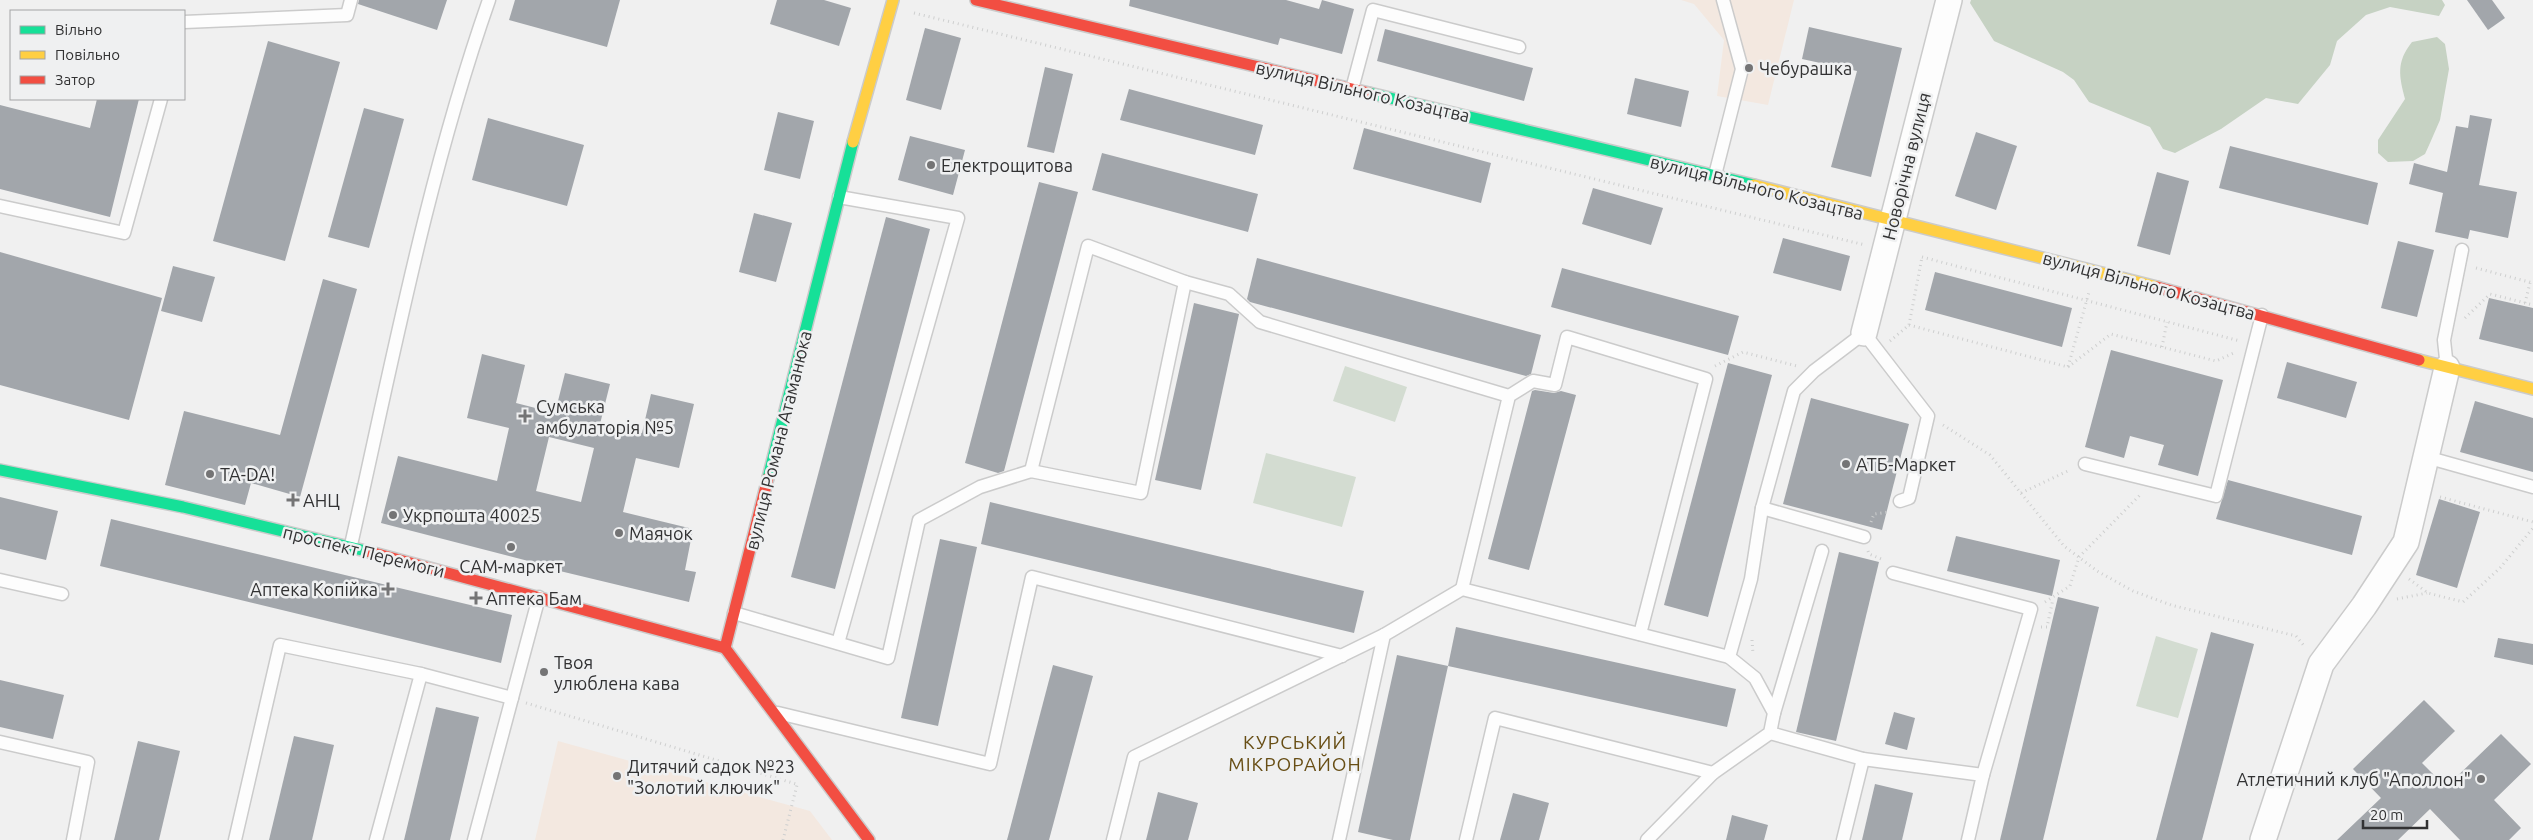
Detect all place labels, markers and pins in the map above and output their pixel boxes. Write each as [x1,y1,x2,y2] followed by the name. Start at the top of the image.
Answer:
[1759,58,1852,78] place label: Чебурашка
[1743,62,1755,74] marker: Чебурашка
[941,155,1073,175] place label: Електрощитова
[925,159,937,171] marker: Електрощитова
[536,396,674,437] place label: Сумська амбулаторія №5
[518,409,532,423] marker: Сумська амбулаторія №5
[1856,454,1956,474] place label: АТБ-Маркет
[1840,458,1852,470] marker: АТБ-Маркет
[220,464,275,484] place label: TA-DA!
[204,468,216,480] marker: TA-DA!
[303,490,340,510] place label: АНЦ
[287,494,299,506] marker: АНЦ
[403,505,540,525] place label: Укрпошта 40025
[387,509,399,521] marker: Укрпошта 40025
[629,523,693,543] place label: Маячок
[613,527,625,539] marker: Маячок
[505,541,517,553] marker: САМ-маркет
[459,556,563,576] place label: САМ-маркет
[250,579,378,599] place label: Аптека Копійка
[382,583,394,595] marker: Аптека Копійка
[486,588,582,608] place label: Аптека Бам
[470,592,482,604] marker: Аптека Бам
[554,652,680,693] place label: Твоя улюблена кава
[538,666,550,678] marker: Твоя улюблена кава
[627,756,795,797] place label: Дитячий садок №23 "Золотий ключик"
[2236,769,2471,789] place label: Атлетичний клуб "Аполлон"
[611,770,623,782] marker: Дитячий садок №23 "Золотий ключик"
[2475,773,2487,785] marker: Атлетичний клуб "Аполлон"

